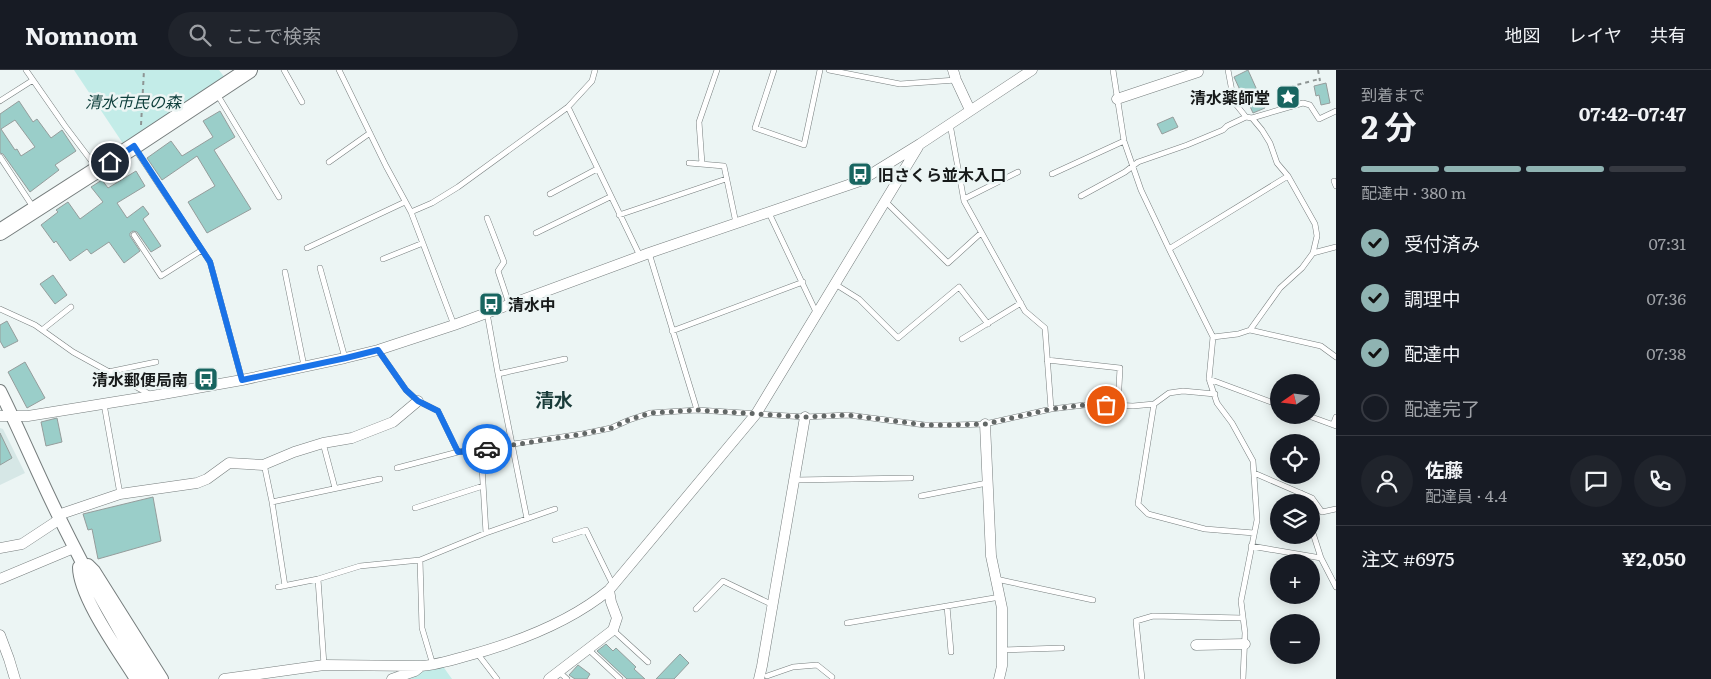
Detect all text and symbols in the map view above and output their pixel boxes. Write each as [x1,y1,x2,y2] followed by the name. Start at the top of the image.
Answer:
[168,12,518,57] search box
[25,17,138,52] text: Nomnom
[186,21,214,49] icon: search
[226,21,321,49] text: ここで検索
[1505,21,1541,48] text: 地図
[1569,21,1622,48] text: レイヤ
[1650,21,1686,48] text: 共有
[1361,82,1425,106] text: 到着まで
[1275,84,1301,110] place icon: 清水薬師堂
[1190,85,1270,109] place label: 清水薬師堂
[85,89,183,113] park label: 清水市民の森
[1579,99,1686,127] text: 07:42–07:47
[1361,101,1417,149] text: 2 分
[89,141,131,183] pin
[96,148,124,176] icon: home
[847,161,873,187] bus stop icon: 旧さくら並木入口
[878,162,1006,186] place label: 旧さくら並木入口
[1361,180,1466,204] text: 配達中 · 380 m
[1361,229,1389,257] icon: check
[1404,229,1480,257] text: 受付済み
[1649,231,1686,255] text: 07:31
[1361,284,1389,312] icon: check
[1404,284,1461,312] text: 調理中
[1647,286,1686,310] text: 07:36
[478,291,504,317] bus stop icon: 清水中
[508,292,556,316] place label: 清水中
[1361,339,1389,367] icon: check
[1404,339,1461,367] text: 配達中
[1646,341,1686,365] text: 07:38
[193,366,219,392] bus stop icon: 清水郵便局南
[92,367,188,391] place label: 清水郵便局南
[1270,374,1320,424] north arrow
[1270,374,1320,664] map controls
[1085,384,1127,426] pin
[535,385,573,413] district label: 清水
[1092,391,1120,419] icon: bag
[1404,394,1480,422] text: 配達完了
[462,424,512,474] courier
[1270,434,1320,484] button: locate
[473,435,501,463] icon: car
[1361,455,1413,507] button: person
[1425,455,1463,483] text: 佐藤
[1570,455,1622,507] button: chat
[1634,455,1686,507] button: phone
[1425,483,1507,507] text: 配達員 · 4.4
[1270,494,1320,544] button: layers
[1361,544,1454,572] text: 注文 #6975
[1622,544,1686,572] text: ¥2,050
[1270,554,1320,604] button: +
[1270,614,1320,664] button: −

